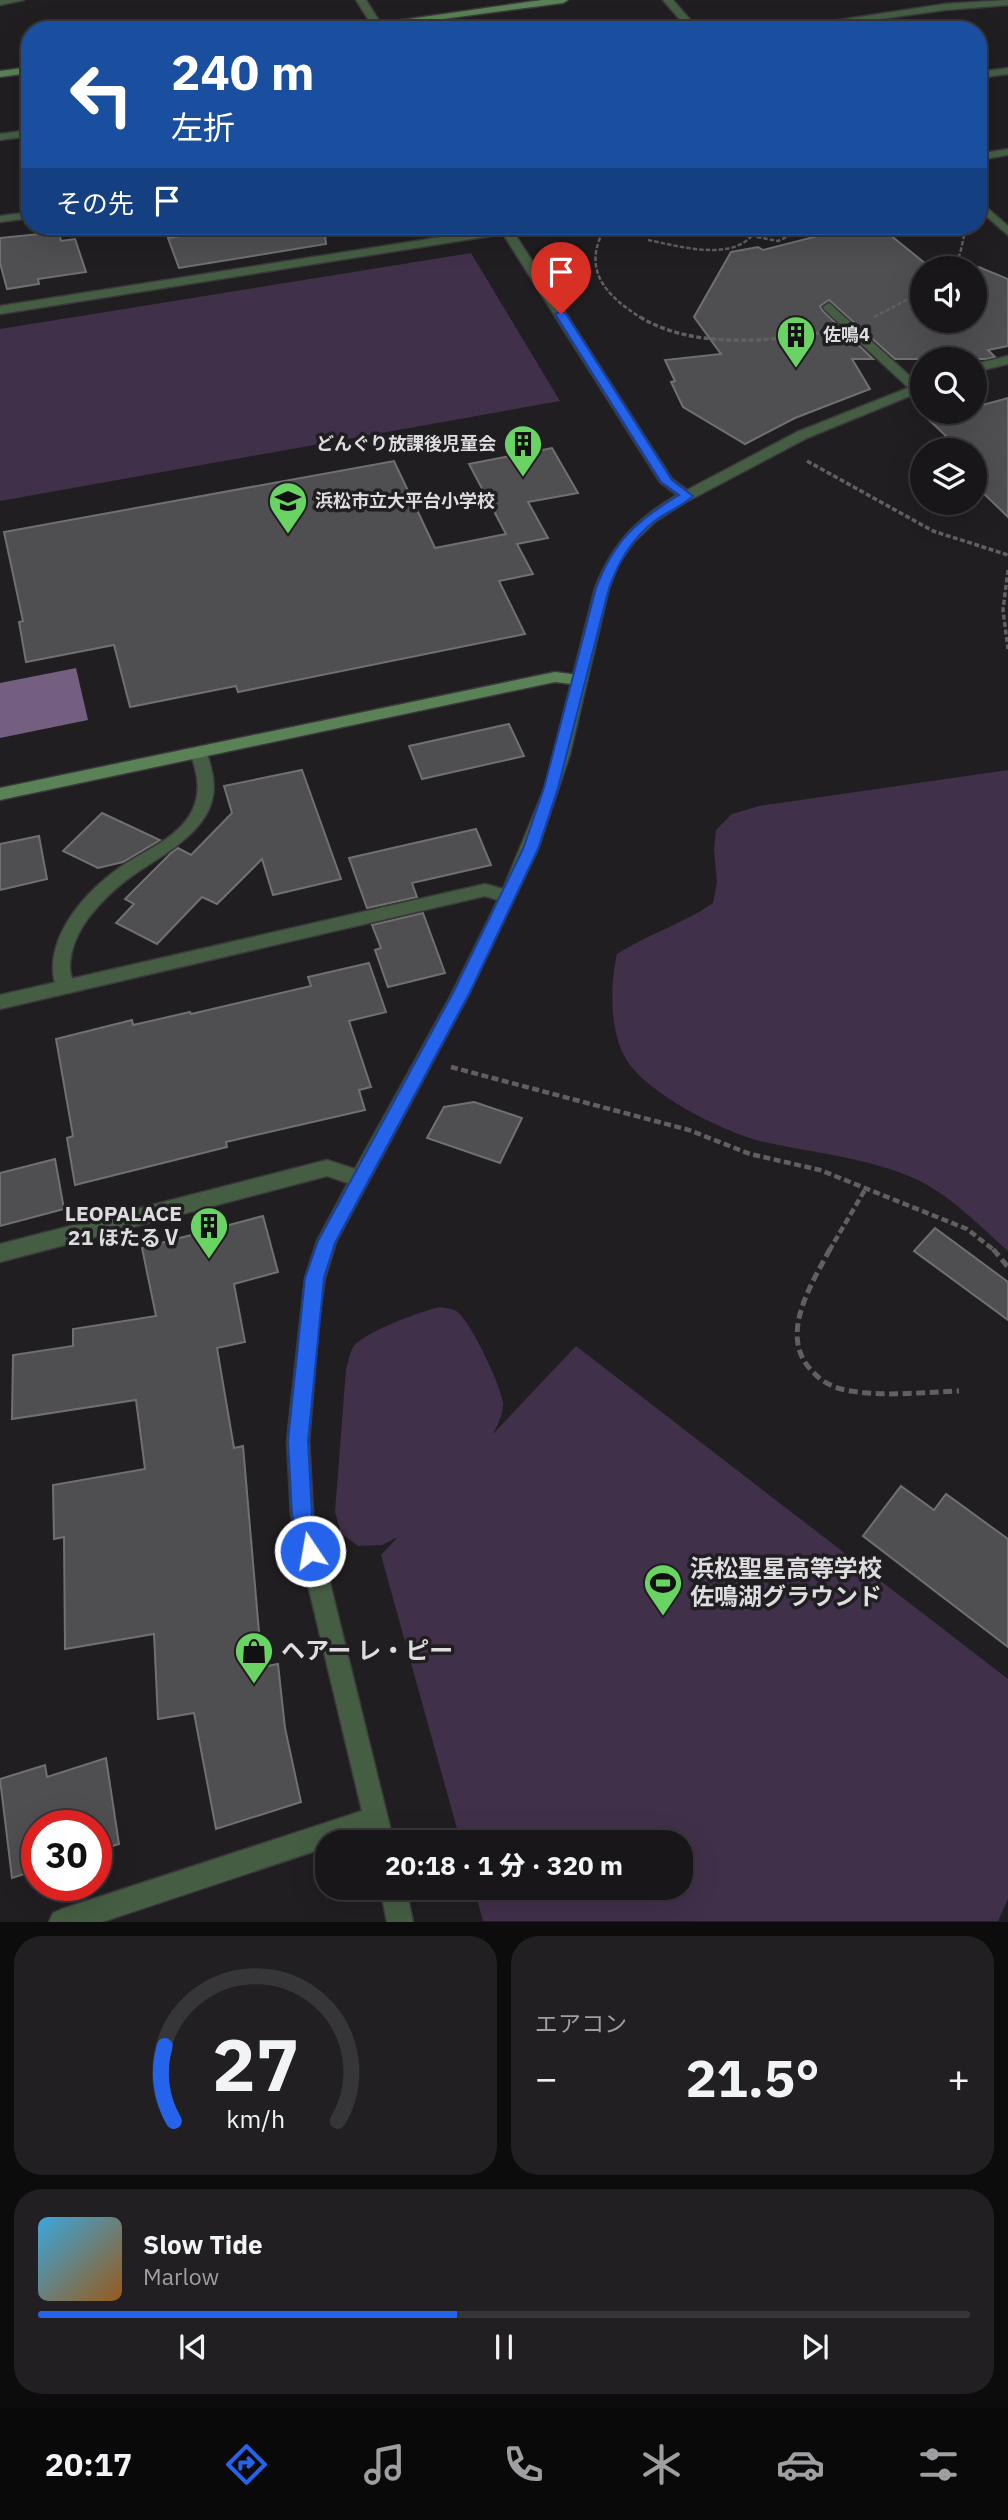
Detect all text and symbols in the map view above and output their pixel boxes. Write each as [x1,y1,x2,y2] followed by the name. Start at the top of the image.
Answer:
[171,40,315,103] text: 240 m
[56,49,147,140] icon: left
[171,106,235,148] text: 左折
[148,182,186,220] icon: arrive
[56,186,134,220] text: その先
[531,242,591,314] pin
[542,253,580,291] icon: arrive
[910,256,987,515] map controls
[910,256,987,333] button: sound
[775,314,817,369] building icon: 佐鳴4
[823,323,870,346] place label: 佐鳴4
[910,347,987,424] button: search
[502,423,544,478] building icon: どんぐり放課後児童会
[316,432,496,455] place label: どんぐり放課後児童会
[910,438,987,515] button: layers
[267,480,309,535] school or university icon: 浜松市立大平台小学校
[315,489,495,512] place label: 浜松市立大平台小学校
[65,1199,182,1251] place label: LEOPALACE 21 ほたるⅤ
[188,1205,230,1260] building icon: LEOPALACE 21 ほたるⅤ
[273,1514,347,1588] position arrow
[690,1552,882,1612] place label: 浜松聖星高等学校 佐鳴湖グラウンド
[642,1562,684,1617] sports icon: 浜松聖星高等学校 佐鳴湖グラウンド
[233,1630,275,1685] shop icon: ヘアー レ・ピー
[281,1634,453,1666] place label: ヘアー レ・ピー
[21,1810,112,1901] speed limit sign: 30
[385,1848,623,1882] text: 20:18 · 1 分 · 320 m
[535,2008,627,2038] text: エアコン
[212,2017,299,2112] text: 27
[685,2044,820,2111] text: 21.5°
[535,2053,558,2102] text: −
[947,2053,970,2102] text: +
[226,2102,285,2135] text: km/h
[143,2227,263,2261] text: Slow Tide
[143,2261,219,2291] text: Marlow
[174,2328,212,2366] icon: previous
[485,2328,523,2366] icon: pause
[796,2328,834,2366] icon: next
[222,2440,271,2489] icon: directions
[360,2440,409,2489] icon: music
[499,2440,548,2489] icon: phone
[637,2440,686,2489] icon: climate
[776,2440,825,2489] icon: car
[914,2440,963,2489] icon: filters
[45,2443,132,2485] text: 20:17

